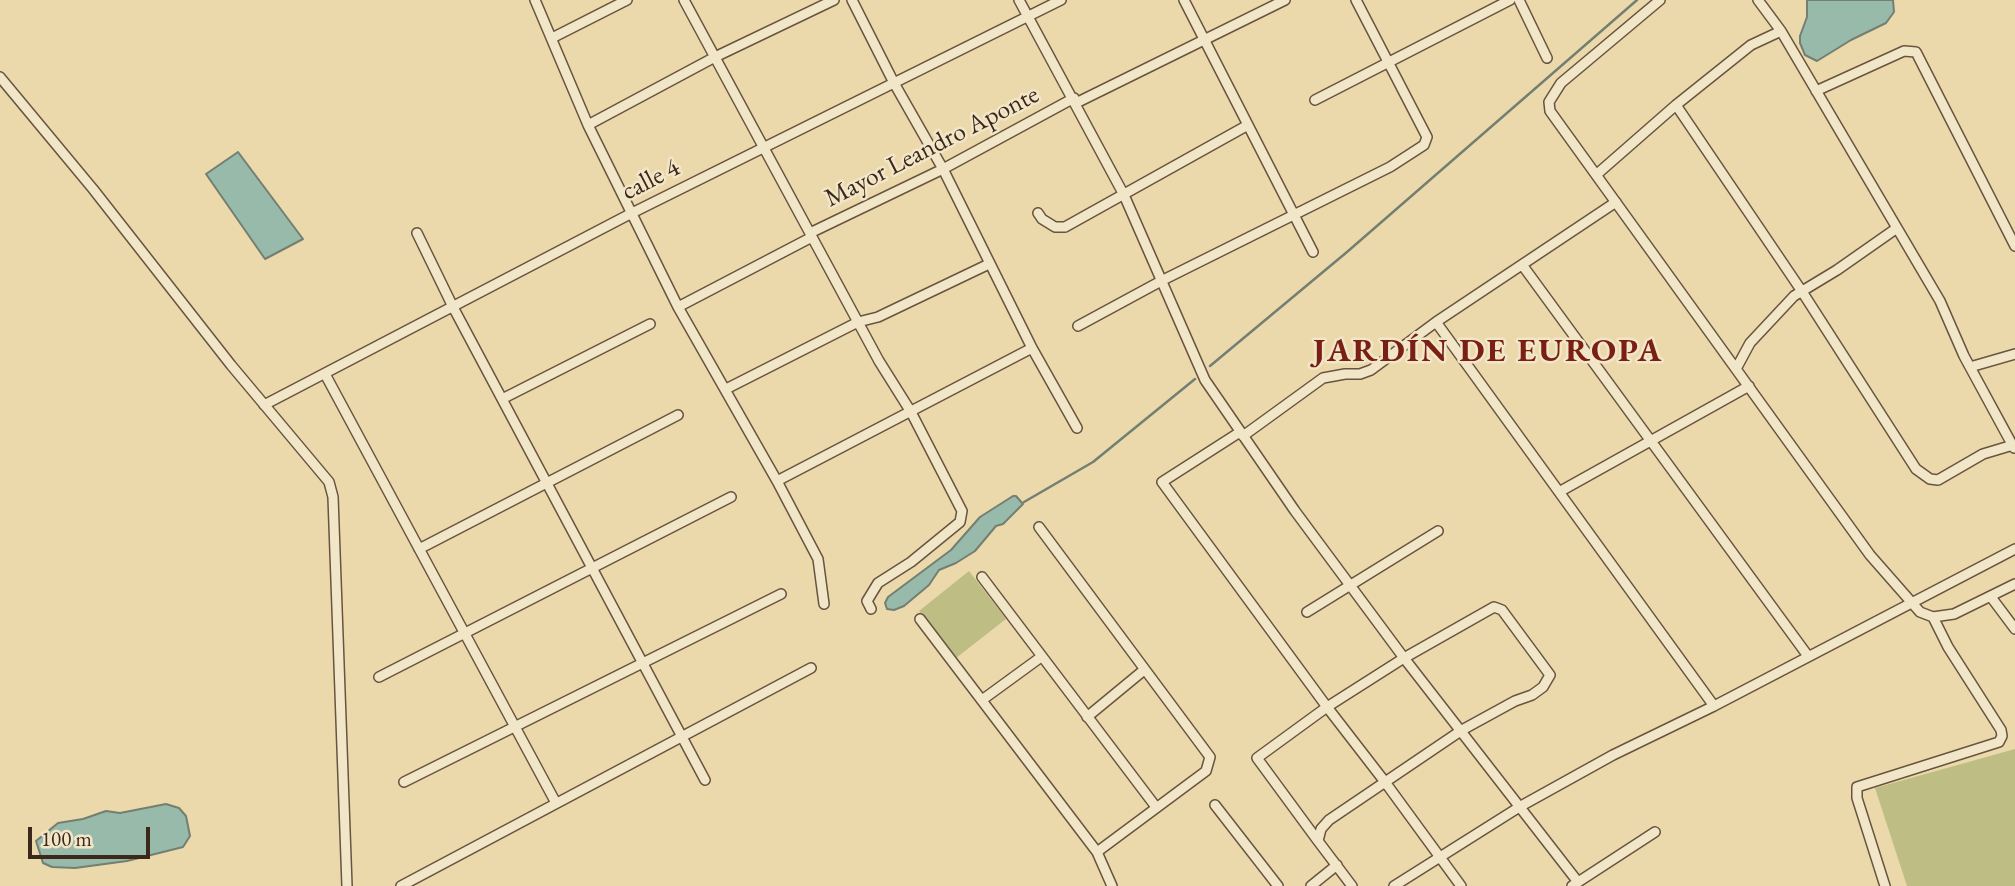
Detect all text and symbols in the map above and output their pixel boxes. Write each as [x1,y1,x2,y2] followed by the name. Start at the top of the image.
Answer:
[820,79,1044,215] street label: Mayor Leandro Aponte
[617,152,685,208] street label: calle 4
[1315,332,1661,372] district label: JARDÍN DE EUROPA
[32,812,154,856] scale bar
[41,825,92,852] text: 100 m

